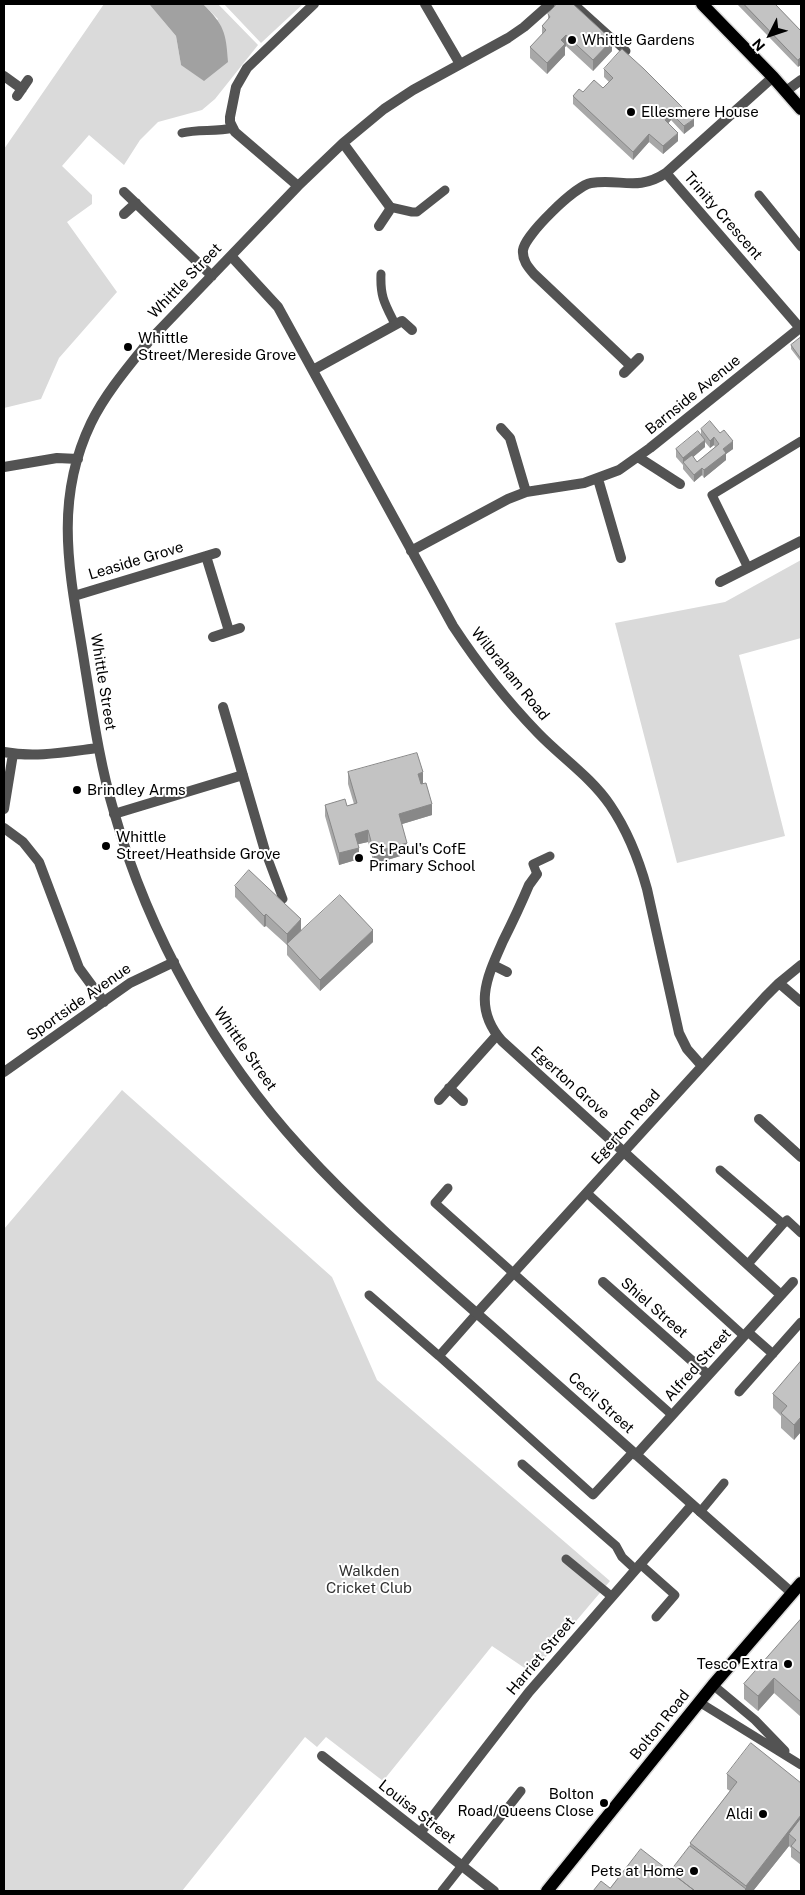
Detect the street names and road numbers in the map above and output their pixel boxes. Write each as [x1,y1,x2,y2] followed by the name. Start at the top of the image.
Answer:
[680,168,766,264] street label: Trinity Crescent
[145,240,225,322] street label: Whittle Street
[642,351,744,439] street label: Barnside Avenue
[86,538,186,584] street label: Leaside Grove
[467,624,553,724] street label: Wilbraham Road
[86,632,120,732] street label: Whittle Street
[24,959,134,1045] street label: Sportside Avenue
[210,1004,280,1094] street label: Whittle Street
[527,1043,613,1123] street label: Egerton Grove
[588,1086,664,1168] street label: Egerton Road
[617,1274,691,1342] street label: Shiel Street
[661,1325,735,1405] street label: Alfred Street
[564,1369,638,1437] street label: Cecil Street
[503,1613,579,1699] street label: Harriet Street
[626,1687,694,1763] street label: Bolton Road
[375,1776,459,1848] street label: Louisa Street

